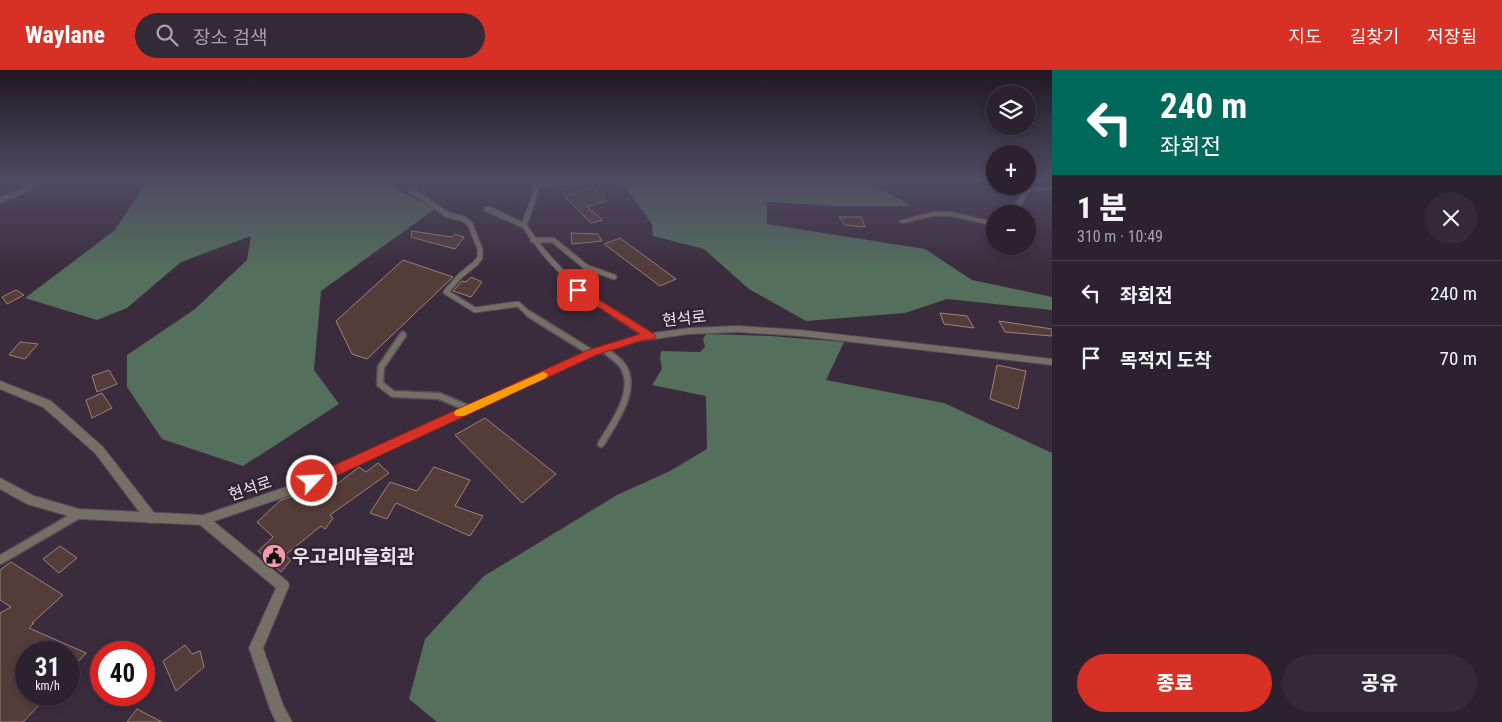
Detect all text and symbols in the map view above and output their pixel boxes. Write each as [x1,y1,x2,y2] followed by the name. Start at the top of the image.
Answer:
[135,13,485,58] search box
[25,21,105,49] text: Waylane
[153,21,181,49] icon: search
[193,26,267,49] text: 장소 검색
[1289,26,1322,47] text: 지도
[1350,26,1399,47] text: 길찾기
[1427,26,1477,47] text: 저장됨
[986,85,1036,255] map controls
[986,85,1036,135] button: layers
[1160,86,1247,127] text: 240 m
[1077,90,1142,155] icon: left
[1160,134,1221,159] text: 좌회전
[986,145,1036,195] button: +
[1077,190,1127,225] text: 1 분
[1425,192,1477,244] button: close
[986,205,1036,255] button: −
[1077,227,1163,246] text: 310 m · 10:49
[557,269,599,311] pin
[564,276,592,304] icon: arrive
[1077,279,1105,307] icon: left
[1430,282,1477,305] text: 240 m
[1120,284,1172,307] text: 좌회전
[661,307,707,330] street label: 현석로
[1077,344,1105,372] icon: arrive
[1440,347,1477,370] text: 70 m
[1120,349,1212,372] text: 목적지 도착
[285,454,337,506] position arrow
[226,472,274,505] street label: 현석로
[261,543,287,569] public building icon: 우고리마을회관
[292,545,415,568] place label: 우고리마을회관
[90,641,155,706] speed limit sign: 40
[35,653,60,682] text: 31
[1077,654,1272,712] button: 종료
[1282,654,1477,712] button: 공유
[35,679,60,693] text: km/h

